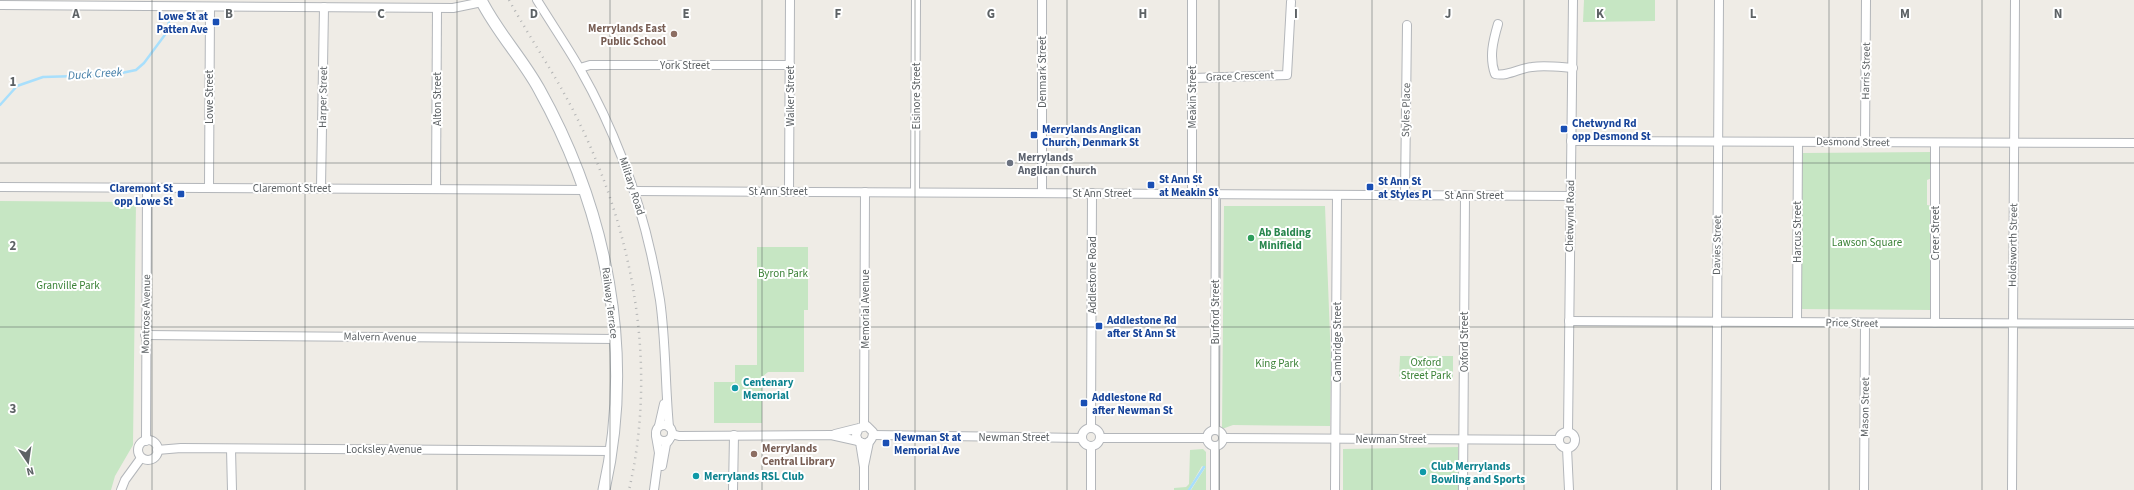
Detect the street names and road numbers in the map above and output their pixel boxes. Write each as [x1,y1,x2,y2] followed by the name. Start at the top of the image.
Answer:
[1035,36,1050,108] street label: Denmark Street
[1858,42,1874,100] street label: Harris Street
[659,58,710,73] street label: York Street
[909,62,924,129] street label: Elsinore Street
[783,65,798,127] street label: Walker Street
[1185,65,1200,128] street label: Meakin Street
[315,66,331,128] street label: Harper Street
[1206,67,1275,85] street label: Grace Crescent
[202,70,217,124] street label: Lowe Street
[430,72,445,126] street label: Alton Street
[1398,82,1414,137] street label: Styles Place
[1816,134,1890,150] street label: Desmond Street
[616,155,648,217] street label: Military Road
[1562,180,1578,252] street label: Chetwynd Road
[253,181,331,196] street label: Claremont Street
[748,184,808,199] street label: St Ann Street
[1072,186,1132,201] street label: St Ann Street
[1444,188,1504,203] street label: St Ann Street
[1790,201,1805,263] street label: Harcus Street
[2005,203,2021,287] street label: Holdsworth Street
[1928,205,1943,260] street label: Creer Street
[1709,215,1725,275] street label: Davies Street
[1085,236,1100,314] street label: Addlestone Road
[598,266,622,340] street label: Railway Terrace
[858,269,873,349] street label: Memorial Avenue
[138,274,154,354] street label: Montrose Avenue
[1208,279,1223,344] street label: Burford Street
[1330,302,1345,382] street label: Cambridge Street
[1457,311,1472,372] street label: Oxford Street
[1825,315,1879,331] street label: Price Street
[343,329,417,345] street label: Malvern Avenue
[1857,377,1873,437] street label: Mason Street
[979,430,1050,445] street label: Newman Street
[1356,432,1427,447] street label: Newman Street
[346,442,422,457] street label: Locksley Avenue

